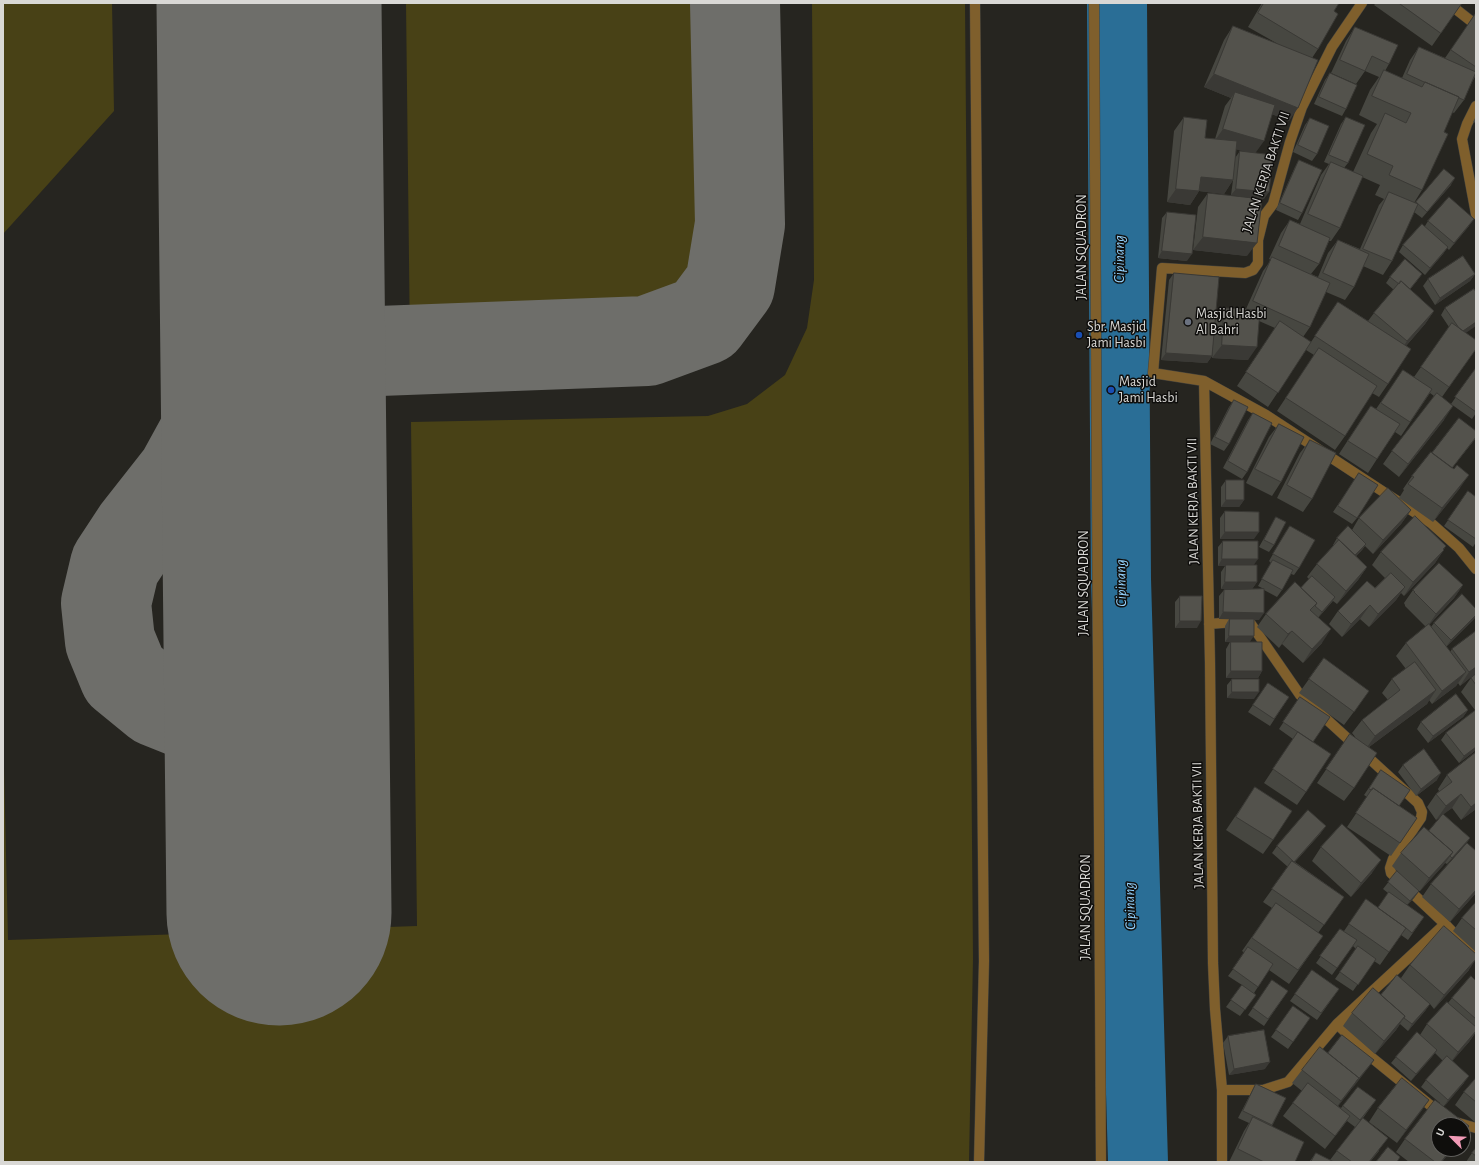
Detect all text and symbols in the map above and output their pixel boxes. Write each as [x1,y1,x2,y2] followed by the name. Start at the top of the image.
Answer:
[1238,109,1294,235] street label: JALAN KERJA BAKTI VII
[1074,194,1090,300] street label: JALAN SQUADRON
[1110,235,1128,283] water label: Cipinang
[1196,306,1267,338] place label: Masjid Hasbi Al Bahri
[1183,317,1193,327] marker: Masjid Hasbi Al Bahri
[1087,319,1146,352] place label: Sbr. Masjid Jami Hasbi
[1074,330,1084,340] marker: Sbr. Masjid Jami Hasbi
[1119,374,1178,406] place label: Masjid Jami Hasbi
[1106,385,1116,395] marker: Masjid Jami Hasbi
[1183,438,1203,564] street label: JALAN KERJA BAKTI VII
[1076,530,1092,636] street label: JALAN SQUADRON
[1112,559,1130,607] water label: Cipinang
[1188,762,1208,888] street label: JALAN KERJA BAKTI VII
[1078,854,1094,960] street label: JALAN SQUADRON
[1120,882,1140,930] water label: Cipinang
[1431,1117,1471,1157] north arrow
[1434,1127,1447,1138] text: U

